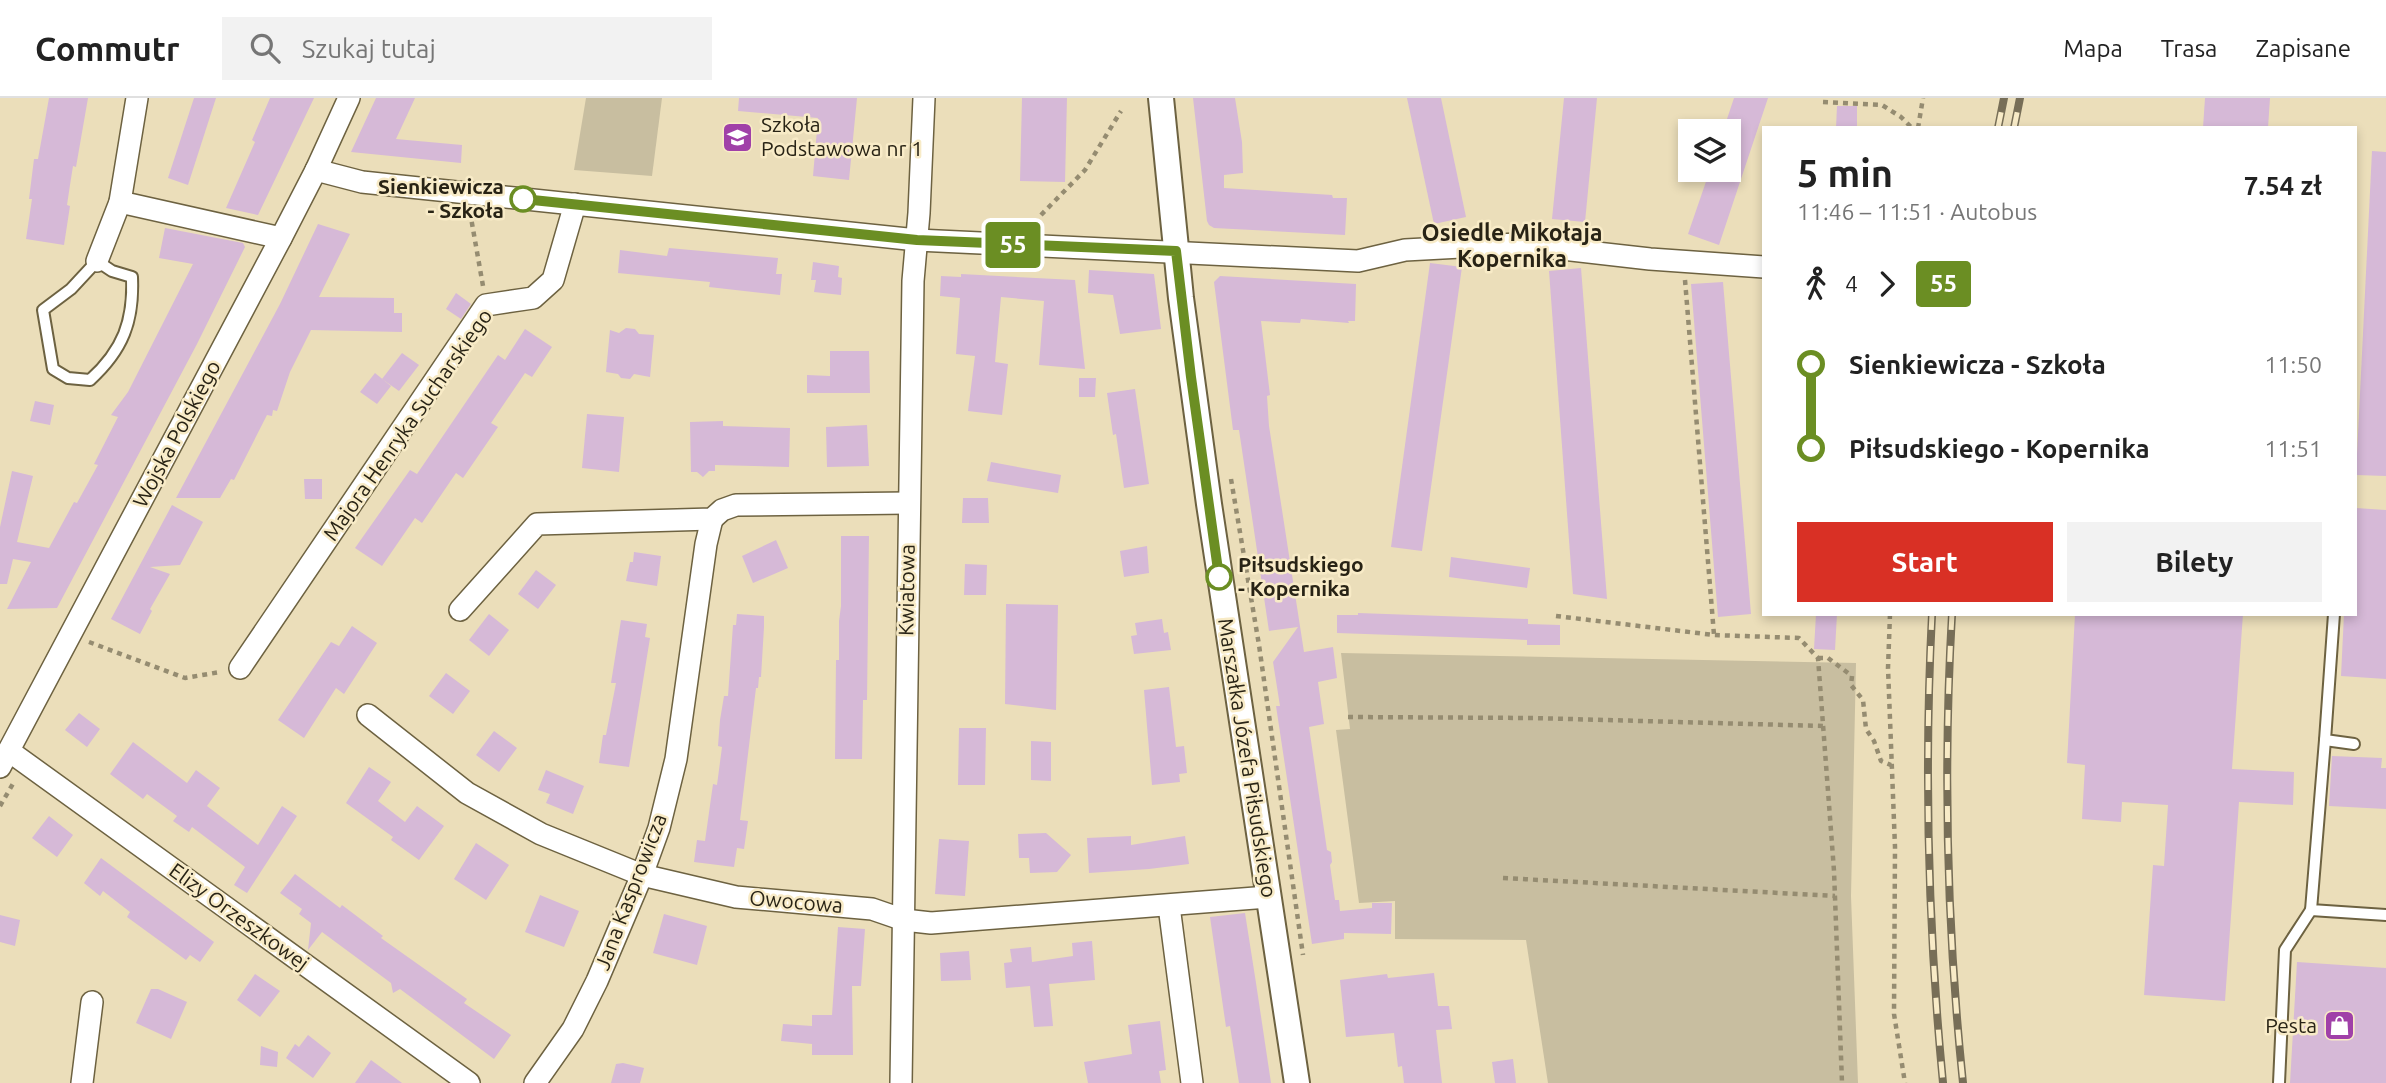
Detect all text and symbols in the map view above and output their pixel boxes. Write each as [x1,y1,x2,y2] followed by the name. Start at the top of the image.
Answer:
[222,17,712,80] search box
[246,29,284,67] icon: search
[35,30,180,67] text: Commutr
[302,34,436,63] text: Szukaj tutaj
[2063,35,2123,62] text: Mapa
[2161,35,2217,62] text: Trasa
[2255,35,2351,62] text: Zapisane
[761,112,923,160] place label: Szkoła Podstawowa nr 1
[1678,119,1741,182] map controls
[1678,119,1741,182] button: layers
[721,120,755,154] school or university icon: Szkoła Podstawowa nr 1
[1797,152,1893,194] text: 5 min
[2244,171,2322,200] text: 7.54 zł
[378,174,504,222] place label: Sienkiewicza - Szkoła
[510,186,536,212] marker: Sienkiewicza - Szkoła
[1797,199,2037,224] text: 11:46 – 11:51 · Autobus
[1422,220,1602,271] district label: Osiedle Mikołaja Kopernika
[982,222,1044,268] line badge: 55
[999,231,1027,258] text: 55
[1797,265,1835,303] icon: walk
[1868,265,1906,303] icon: forward
[1930,270,1957,297] text: 55
[1845,271,1858,296] text: 4
[318,304,497,545] street label: Majora Henryka Sucharskiego
[1849,350,2106,379] text: Sienkiewicza - Szkoła
[2264,352,2322,377] text: 11:50
[127,356,225,511] street label: Wojska Polskiego
[1849,434,2150,463] text: Piłsudskiego - Kopernika
[2264,436,2322,461] text: 11:51
[1797,522,2053,602] button: Start
[2067,522,2322,602] button: Bilety
[893,544,919,636] street label: Kwiatowa
[1238,552,1364,600] place label: Piłsudskiego - Kopernika
[1206,564,1232,590] marker: Piłsudskiego - Kopernika
[1214,616,1282,899] street label: Marszałka Józefa Piłsudskiego
[589,810,671,973] street label: Jana Kasprowicza
[165,858,314,975] street label: Elizy Orzeszkowej
[748,885,844,917] street label: Owocowa
[2323,1009,2357,1043] shop icon: Pesta
[2265,1013,2317,1037] place label: Pesta

